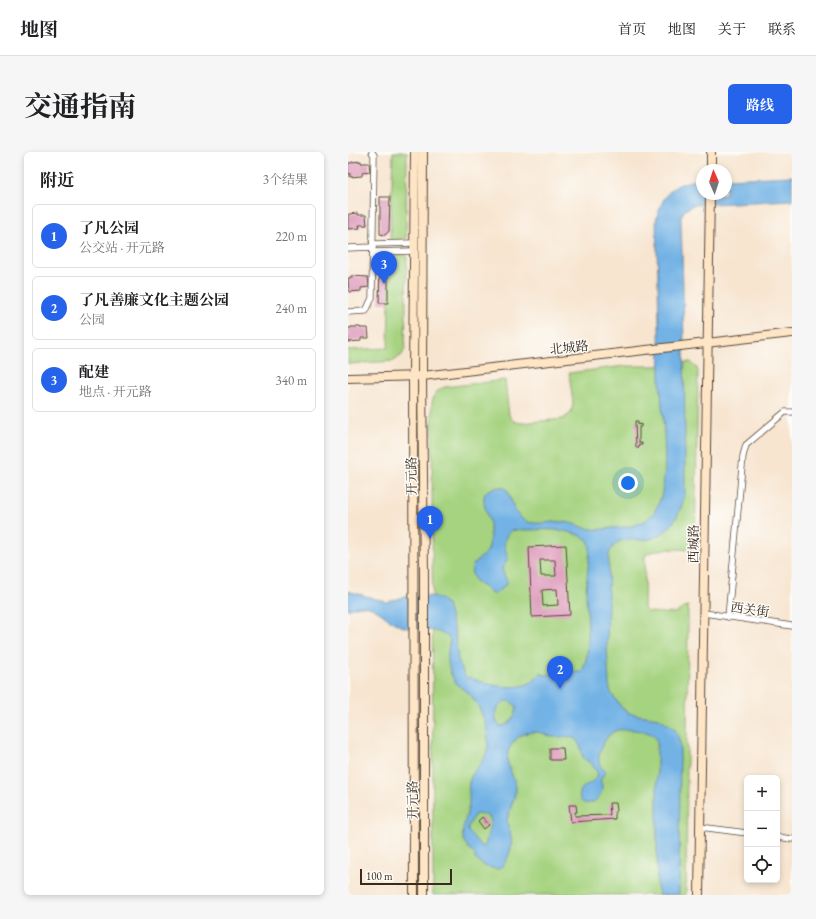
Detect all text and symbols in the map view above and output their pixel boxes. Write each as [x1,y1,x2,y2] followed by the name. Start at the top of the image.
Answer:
[20,17,58,42] text: 地图
[618,20,646,38] text: 首页
[668,20,696,38] text: 地图
[718,20,746,38] text: 关于
[768,20,796,38] text: 联系
[728,84,792,124] button: 路线
[24,88,136,124] text: 交通指南
[696,164,732,200] north arrow
[40,169,74,191] text: 附近
[263,171,308,188] text: 3个结果
[79,218,139,237] text: 了凡公园
[51,228,57,245] text: 1
[276,228,307,245] text: 220 m
[79,239,165,256] text: 公交站 · 开元路
[371,251,397,284] pin: 3
[79,290,229,309] text: 了凡善廉文化主题公园
[51,300,57,317] text: 2
[276,300,307,317] text: 240 m
[79,311,105,328] text: 公园
[549,337,589,358] street label: 北城路
[79,362,109,381] text: 配建
[51,372,57,389] text: 3
[276,372,307,389] text: 340 m
[79,383,152,400] text: 地点 · 开元路
[403,456,420,496] street label: 开元路
[618,473,638,493] your location
[417,506,443,539] pin: 1
[685,524,702,564] street label: 西城路
[729,598,770,621] street label: 西关街
[547,656,573,689] pin: 2
[744,775,780,883] map controls
[744,775,780,811] button: +
[404,780,421,820] street label: 开元路
[744,811,780,847] button: −
[744,847,780,883] button: locate
[360,867,452,886] scale bar
[366,869,393,883] text: 100 m

